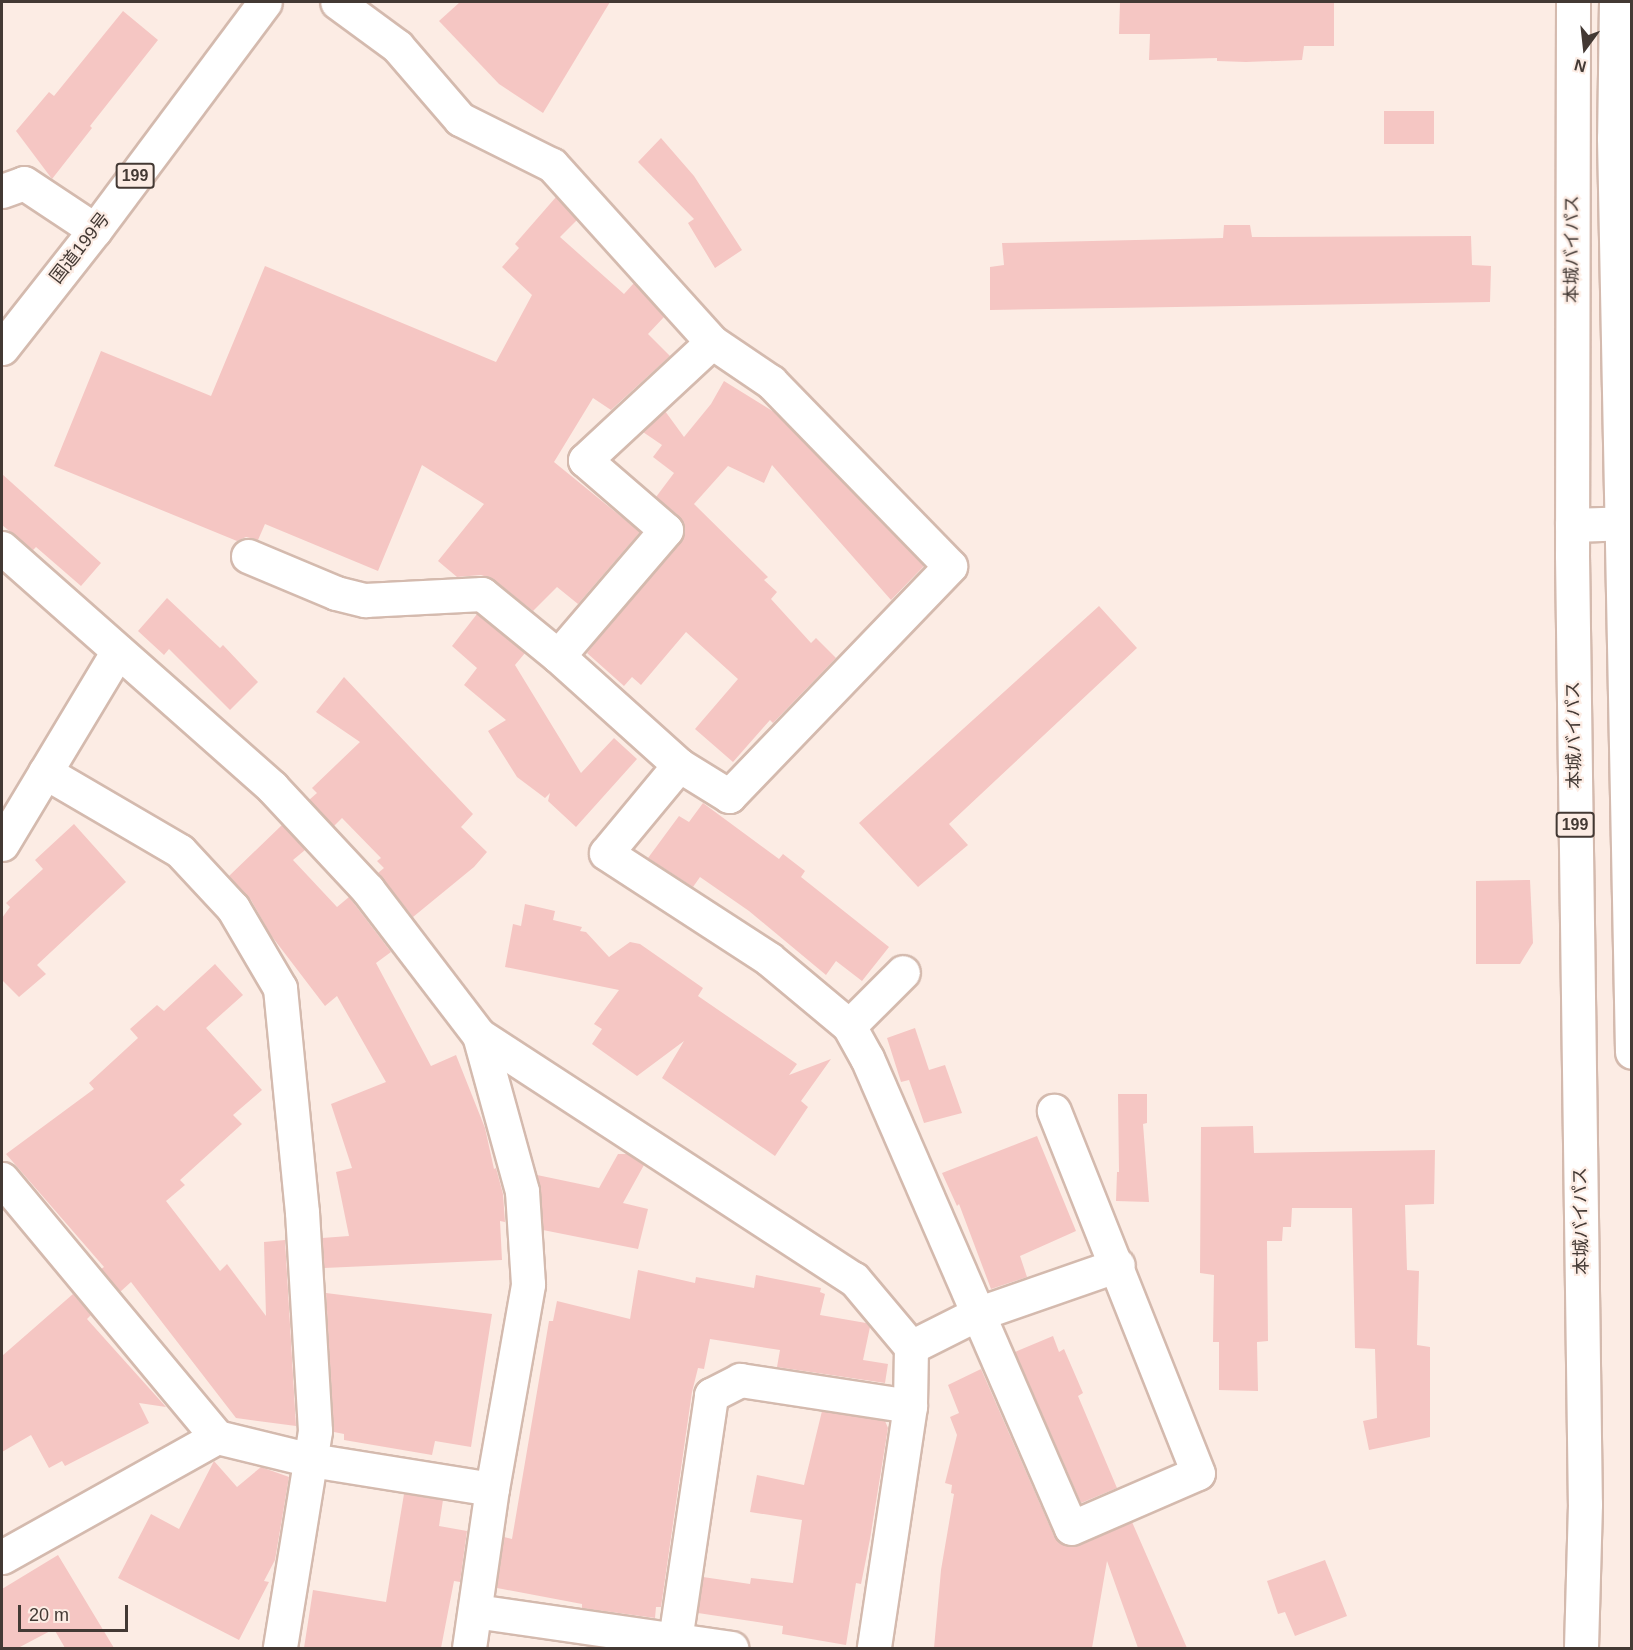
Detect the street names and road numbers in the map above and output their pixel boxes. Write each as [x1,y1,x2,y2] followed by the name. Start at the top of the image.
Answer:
[116,163,154,189] road number: 199
[1561,195,1583,303] street label: 本城バイパス
[46,208,114,288] street label: 国道199号
[1562,681,1586,789] street label: 本城バイパス
[1556,812,1594,838] road number: 199
[1569,1167,1593,1275] street label: 本城バイパス

